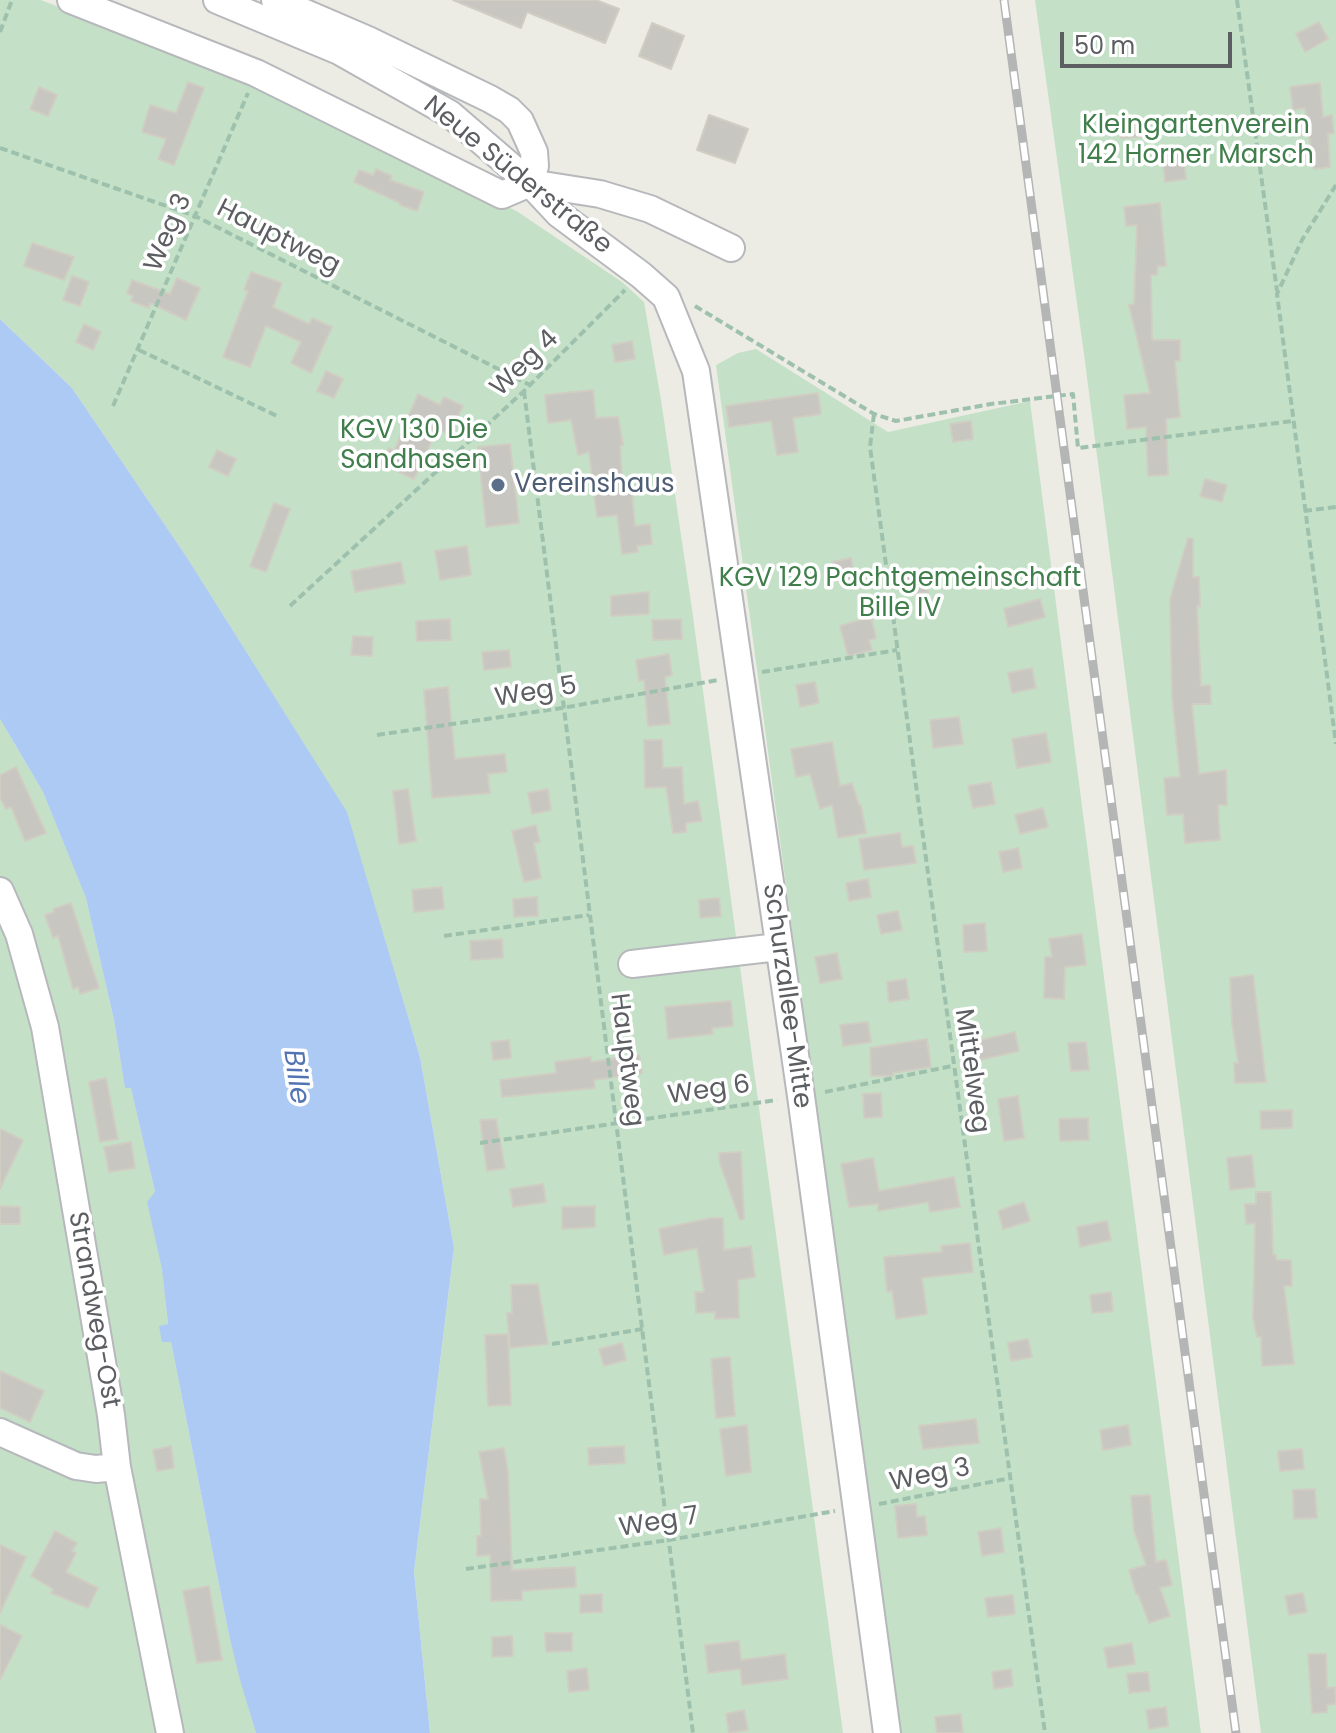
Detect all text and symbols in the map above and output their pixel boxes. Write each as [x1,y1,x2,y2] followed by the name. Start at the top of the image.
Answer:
[1064,16,1236,66] scale bar
[1074,29,1135,62] text: 50 m
[416,90,618,262] street label: Neue Süderstraße
[1078,110,1314,172] park label: Kleingartenverein 142 Horner Marsch
[139,189,199,277] street label: Weg 3
[211,194,345,282] street label: Hauptweg
[485,324,565,404] street label: Weg 4
[340,415,488,476] park label: KGV 130 Die Sandhasen
[514,469,675,501] place label: Vereinshaus
[489,476,507,494] marker: Vereinshaus
[719,563,1081,624] park label: KGV 129 Pachtgemeinschaft Bille IV
[493,671,579,715] street label: Weg 5
[755,882,817,1110] street label: Schurzallee-Mitte
[602,991,650,1129] street label: Hauptweg
[947,1007,995,1135] street label: Mittelweg
[275,1047,315,1107] water label: Bille
[666,1070,752,1112] street label: Weg 6
[60,1209,126,1411] street label: Strandweg-Ost
[887,1453,973,1499] street label: Weg 3
[617,1501,701,1545] street label: Weg 7

